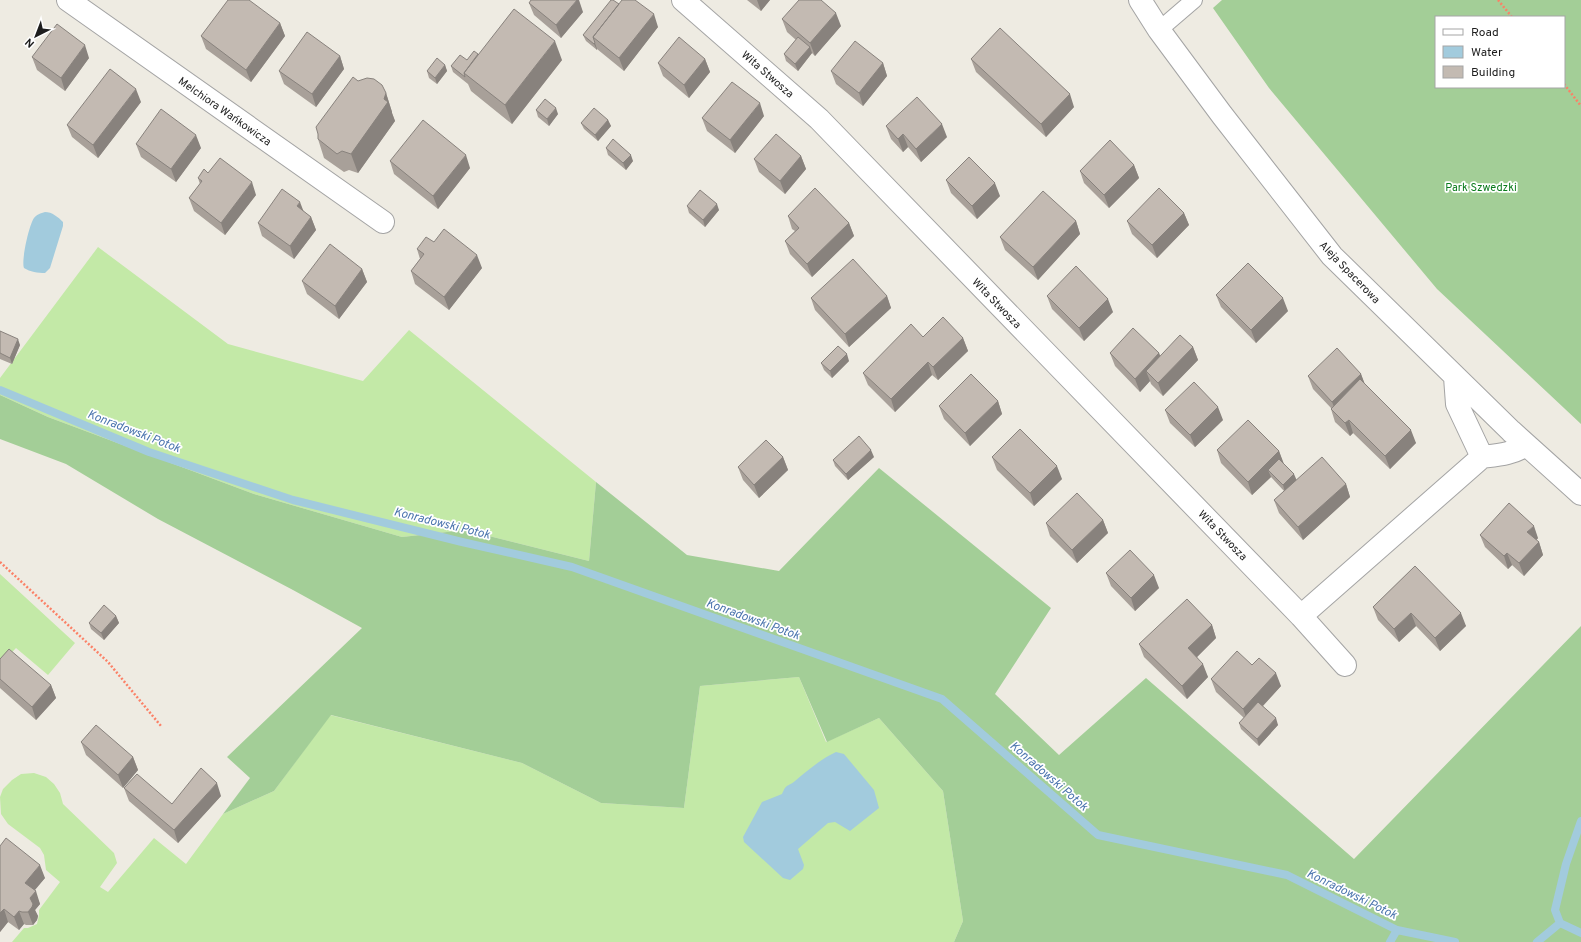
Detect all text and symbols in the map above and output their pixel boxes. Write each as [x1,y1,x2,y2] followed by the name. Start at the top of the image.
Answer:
[16,16,56,56] north arrow
[1435,16,1565,88] legend
[1471,25,1499,41] text: Road
[22,35,38,51] text: N
[1471,45,1503,61] text: Water
[738,48,797,102] street label: Wita Stwosza
[1471,65,1515,81] text: Building
[175,74,274,149] street label: Melchiora Wańkowicza
[1445,181,1517,195] park label: Park Szwedzki
[1316,239,1383,307] street label: Aleja Spacerowa
[969,275,1024,332] street label: Wita Stwosza
[85,407,183,457] water label: Konradowski Potok
[392,504,492,544] water label: Konradowski Potok
[1195,507,1250,564] street label: Wita Stwosza
[704,596,802,645] water label: Konradowski Potok
[1006,738,1091,816] water label: Konradowski Potok
[1304,866,1400,924] water label: Konradowski Potok

